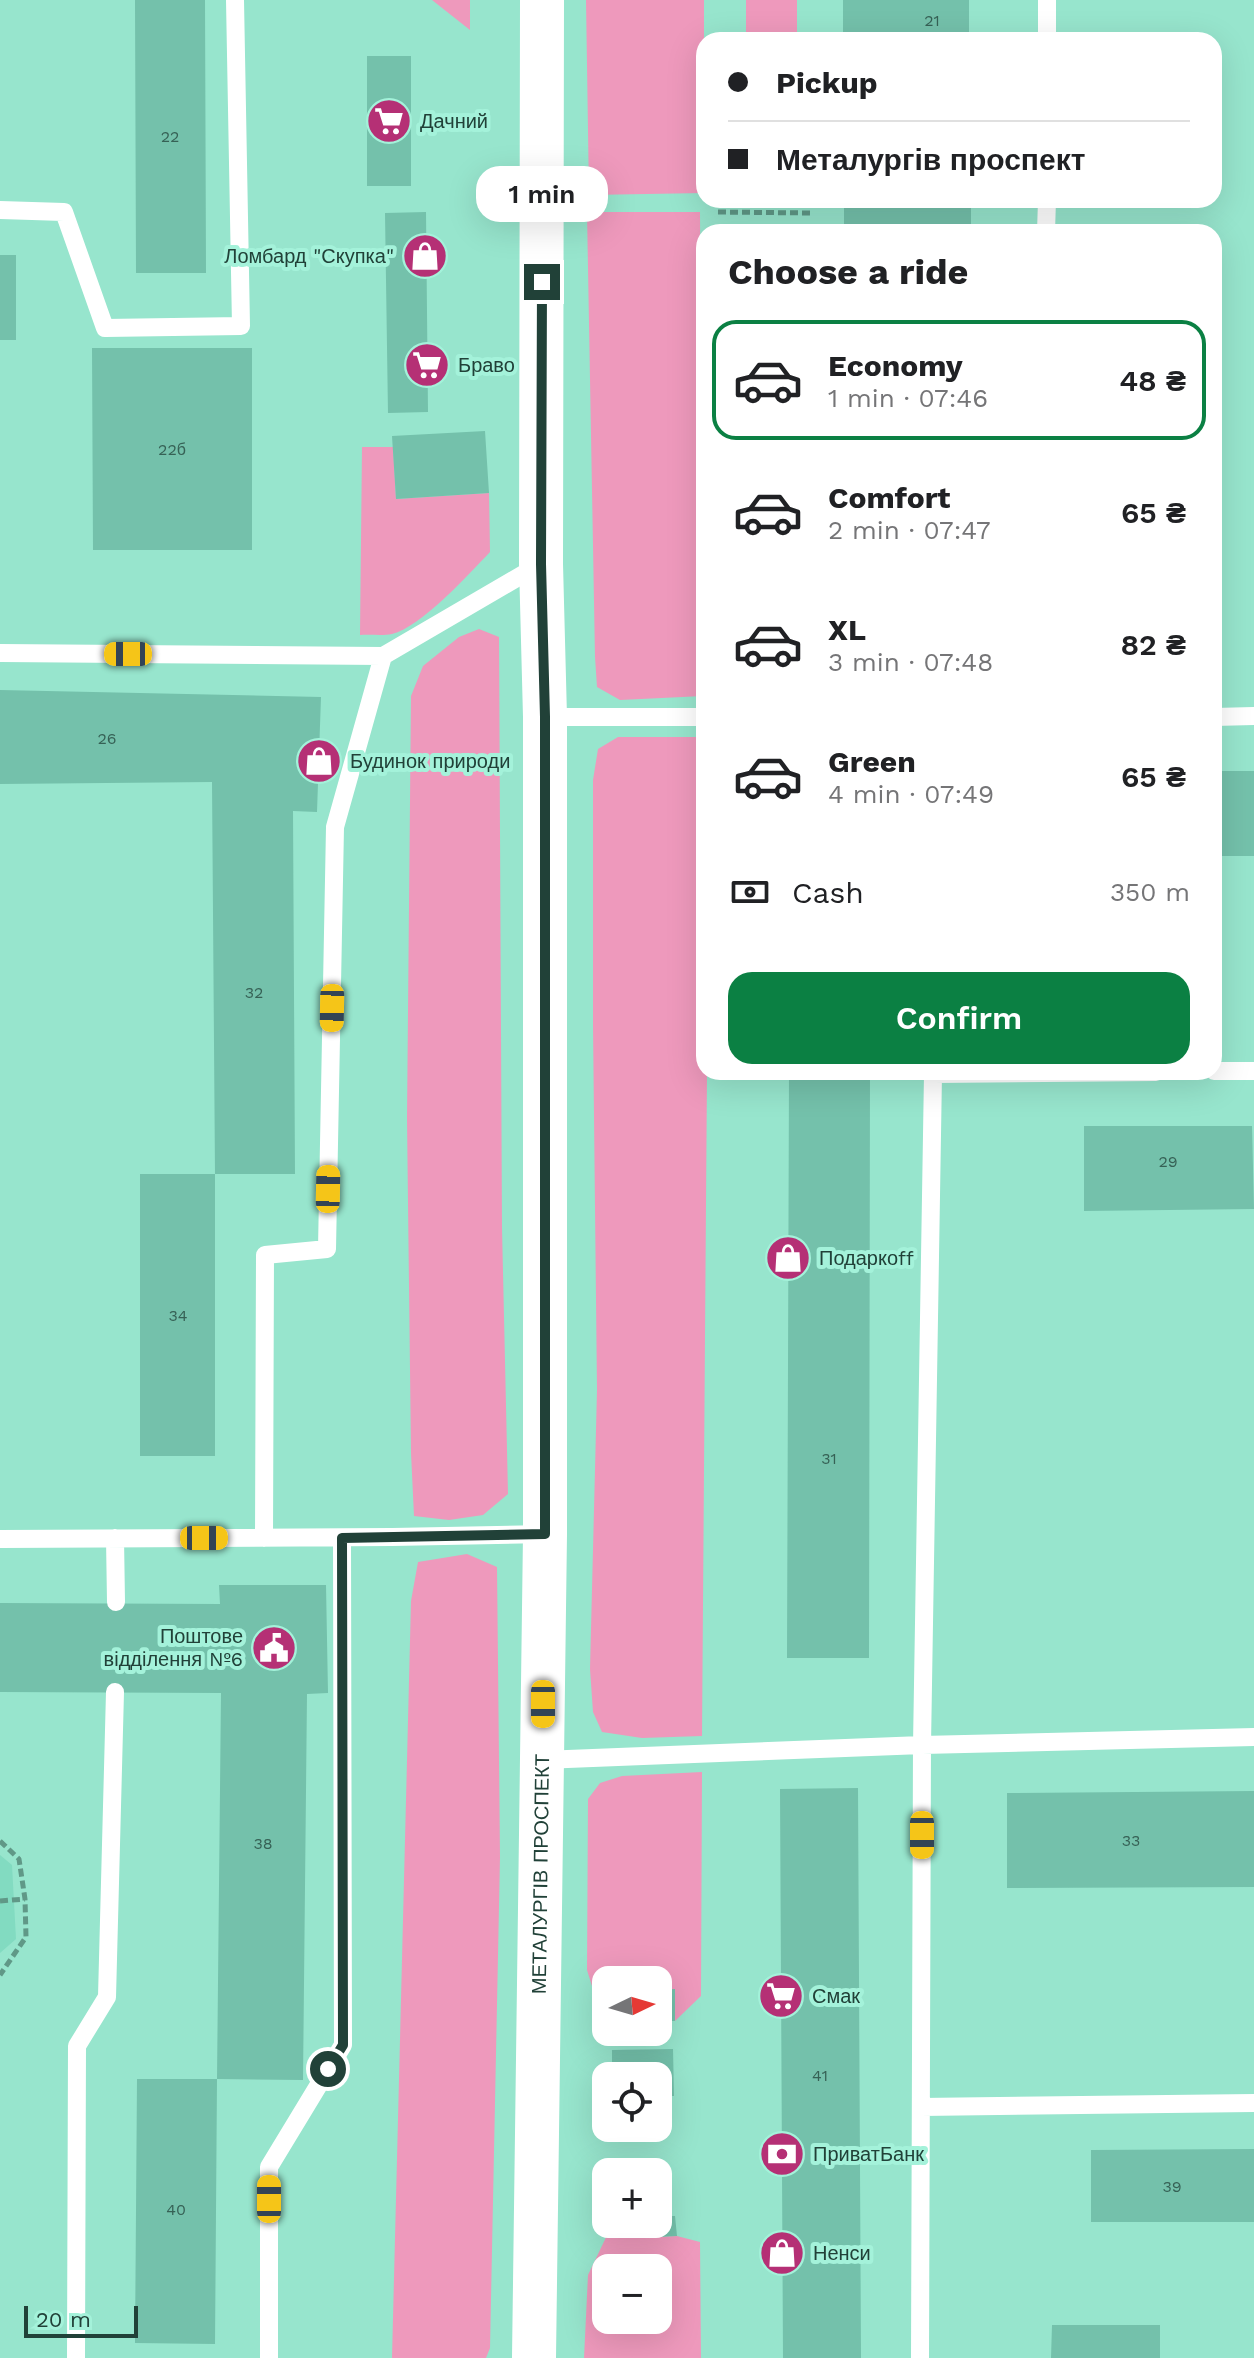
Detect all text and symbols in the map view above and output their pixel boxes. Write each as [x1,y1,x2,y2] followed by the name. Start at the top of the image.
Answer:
[924,11,940,30] house number: 21
[776,65,878,100] text: Pickup
[365,97,413,145] supermarket icon: Дачний
[420,109,488,133] place label: Дачний
[161,127,179,146] house number: 22
[776,142,1085,177] text: Металургів проспект
[476,166,608,222] callout: 1 min
[509,179,575,209] text: 1 min
[401,232,449,280] shop icon: Ломбард "Скупка"
[224,244,394,268] place label: Ломбард "Скупка"
[728,251,968,293] text: Choose a ride
[524,264,560,300] route end
[403,341,451,389] supermarket icon: Браво
[732,344,804,416] icon: car
[828,348,963,383] text: Economy
[458,353,515,377] place label: Браво
[1119,363,1186,398] text: 48 ₴
[828,383,988,413] text: 1 min · 07:46
[158,440,186,459] house number: 22б
[732,476,804,548] icon: car
[828,480,950,515] text: Comfort
[1121,495,1186,530] text: 65 ₴
[828,515,991,545] text: 2 min · 07:47
[732,608,804,680] icon: car
[828,612,866,647] text: XL
[1120,627,1186,662] text: 82 ₴
[104,642,152,666] car
[828,647,993,677] text: 3 min · 07:48
[97,729,117,748] house number: 26
[295,737,343,785] shop icon: Будинок природи
[732,740,804,812] icon: car
[828,744,916,779] text: Green
[350,749,510,773] place label: Будинок природи
[1121,759,1186,794] text: 65 ₴
[828,779,994,809] text: 4 min · 07:49
[728,870,772,914] icon: cash
[792,875,864,910] text: Cash
[1110,877,1190,907] text: 350 m
[728,972,1190,1064] button: Confirm
[245,983,263,1002] house number: 32
[320,984,344,1032] car
[1158,1152,1178,1171] house number: 29
[316,1165,340,1213] car
[764,1234,812,1282] shop icon: Подаркоff
[819,1246,914,1270] place label: Подаркоff
[168,1306,188,1325] house number: 34
[821,1449,837,1468] house number: 31
[180,1526,228,1550] car
[104,1624,243,1671] place label: Поштове відділення №6
[250,1624,298,1672] public building icon: Поштове відділення №6
[531,1680,555,1728] car
[527,1754,554,1994] street label: МЕТАЛУРГІВ ПРОСПЕКТ
[910,1811,934,1859] car
[1122,1831,1140,1850] house number: 33
[253,1834,273,1853] house number: 38
[592,1966,672,2046] north arrow
[592,1966,672,2334] map controls
[757,1972,805,2020] supermarket icon: Смак
[812,1984,860,2008] place label: Смак
[310,2051,346,2087] route start
[592,2062,672,2142] button: locate
[812,2066,828,2085] house number: 41
[758,2130,806,2178] bank icon: ПриватБанк
[813,2142,924,2166] place label: ПриватБанк
[592,2158,672,2238] button: +
[257,2175,281,2223] car
[1162,2177,1182,2196] house number: 39
[166,2200,186,2219] house number: 40
[758,2229,806,2277] shop icon: Ненси
[813,2241,871,2265] place label: Ненси
[592,2254,672,2334] button: −
[24,2302,138,2338] scale bar
[36,2307,91,2332] text: 20 m

